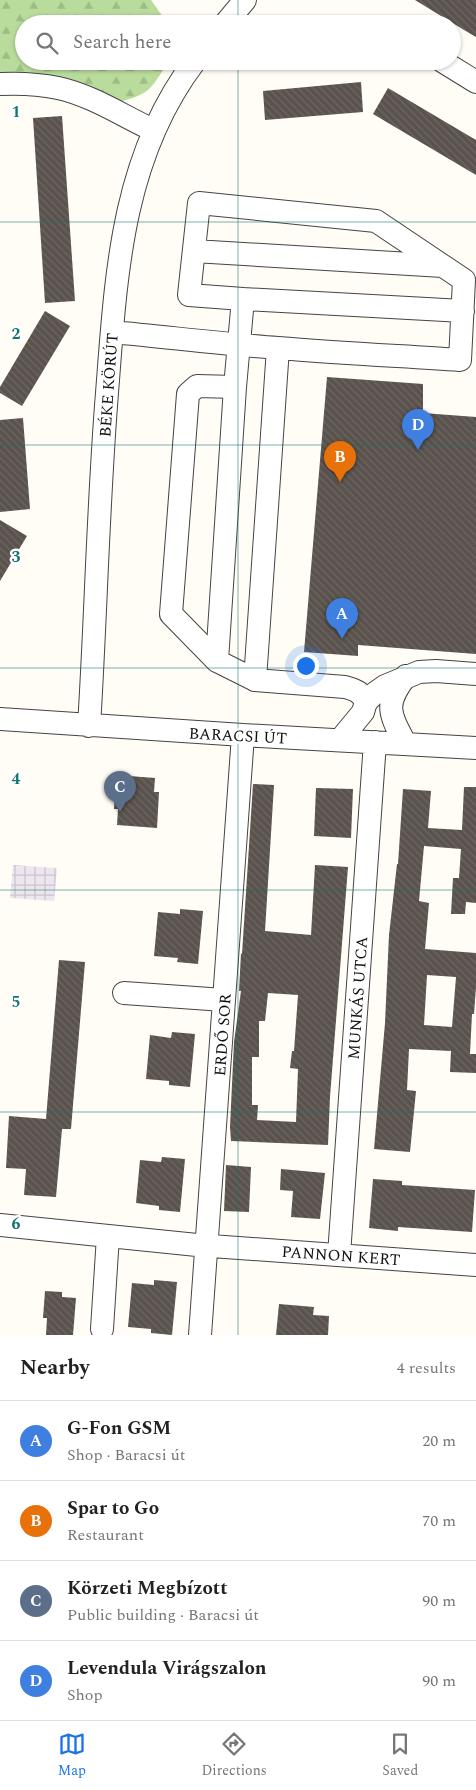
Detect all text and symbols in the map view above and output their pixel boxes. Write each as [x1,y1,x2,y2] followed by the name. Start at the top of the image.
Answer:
[15,15,461,70] search box
[73,28,172,57] text: Search here
[33,29,61,57] icon: search
[12,100,20,124] text: 1
[12,322,21,346] text: 2
[93,332,125,438] street label: BÉKE KÖRÚT
[402,409,434,450] pin: D
[324,441,356,482] pin: B
[12,545,21,569] text: 3
[326,598,358,639] pin: A
[293,653,319,679] your location
[188,721,288,751] street label: BARACSI ÚT
[12,767,21,791] text: 4
[104,771,136,812] pin: C
[342,936,374,1060] street label: MUNKÁS UTCA
[12,990,20,1014] text: 5
[208,993,238,1077] street label: ERDŐ SOR
[12,1212,21,1236] text: 6
[281,1240,401,1272] street label: PANNON KERT
[20,1352,90,1384] text: Nearby
[397,1356,456,1380] text: 4 results
[67,1414,171,1443] text: G-Fon GSM
[30,1429,42,1453] text: A
[422,1429,456,1453] text: 20 m
[67,1443,185,1467] text: Shop · Baracsi út
[67,1494,159,1523] text: Spar to Go
[30,1509,42,1533] text: B
[422,1509,456,1533] text: 70 m
[67,1523,144,1547] text: Restaurant
[67,1574,228,1603] text: Körzeti Megbízott
[30,1589,42,1613] text: C
[422,1589,456,1613] text: 90 m
[67,1603,259,1627] text: Public building · Baracsi út
[67,1654,267,1683] text: Levendula Virágszalon
[30,1669,42,1693] text: D
[422,1669,456,1693] text: 90 m
[67,1683,103,1707] text: Shop
[58,1730,86,1781] tab: Map
[201,1730,267,1781] tab: Directions
[382,1730,418,1781] tab: Saved

